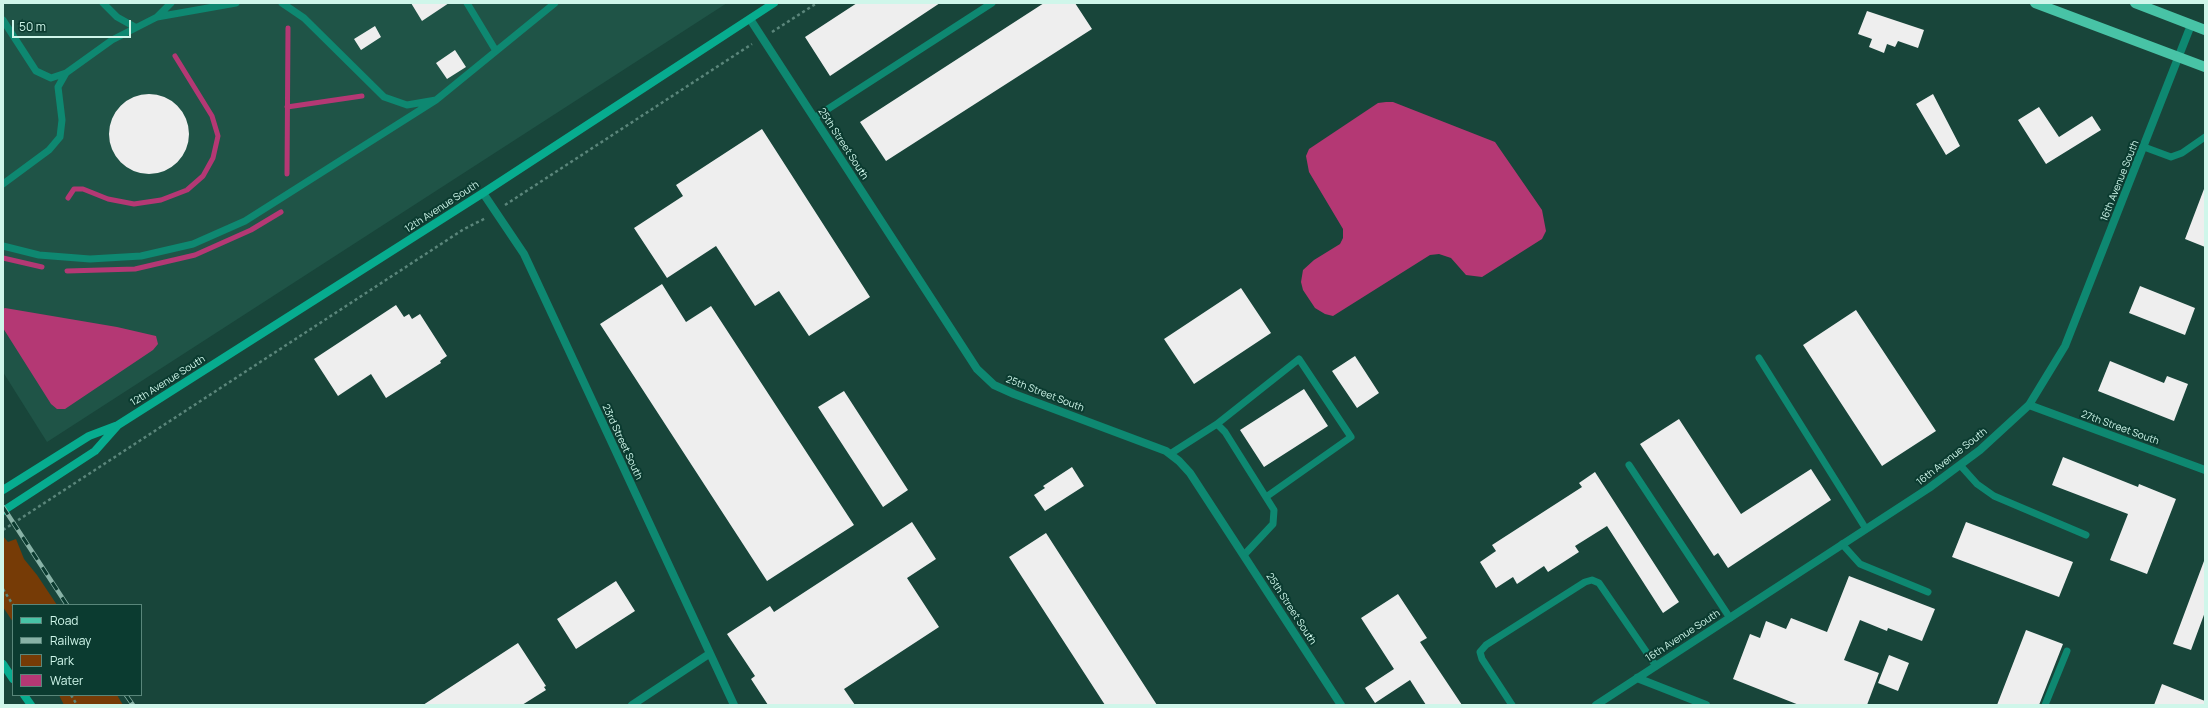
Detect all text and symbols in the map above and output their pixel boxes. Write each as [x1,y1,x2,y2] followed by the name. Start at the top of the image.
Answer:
[14,12,133,38] scale bar
[19,18,46,35] text: 50 m
[815,106,871,182] street label: 25th Street South
[2098,139,2142,223] street label: 16th Avenue South
[403,179,481,235] street label: 12th Avenue South
[128,353,208,409] street label: 12th Avenue South
[1004,374,1086,414] street label: 25th Street South
[599,402,645,482] street label: 23rd Street South
[2079,408,2161,448] street label: 27th Street South
[1914,426,1990,488] street label: 16th Avenue South
[1263,571,1319,647] street label: 25th Street South
[12,604,142,696] legend
[1644,607,1722,665] street label: 16th Avenue South
[50,612,78,629] text: Road
[50,632,91,649] text: Railway
[50,652,74,669] text: Park
[50,672,83,689] text: Water

